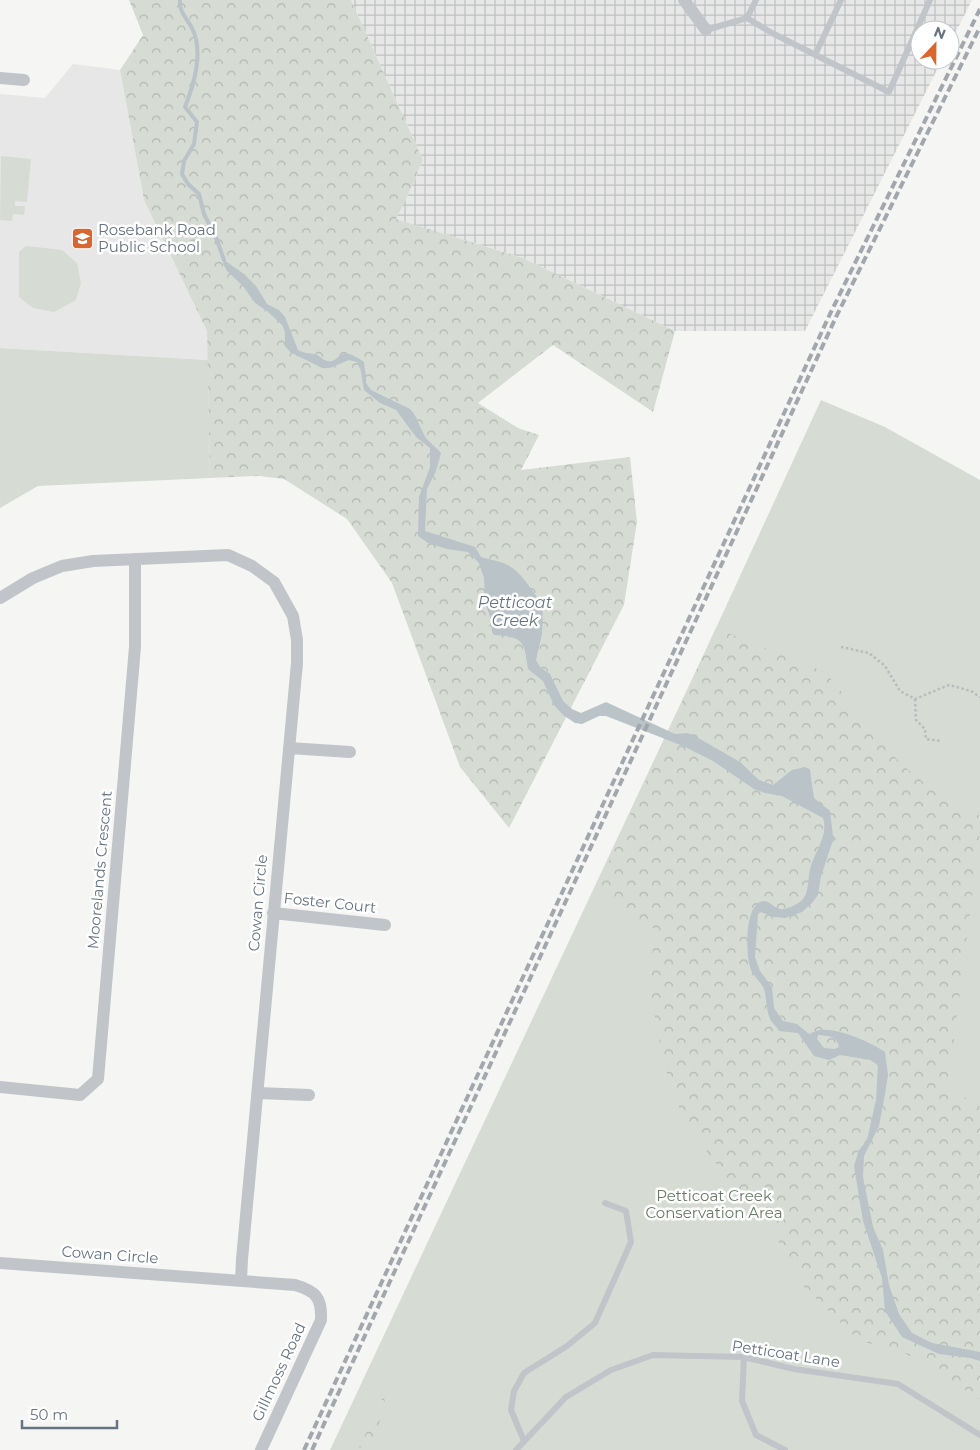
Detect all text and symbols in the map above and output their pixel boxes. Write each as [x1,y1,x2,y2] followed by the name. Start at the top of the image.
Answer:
[910,20,960,70] north arrow
[931,22,948,43] text: N
[98,220,216,256] place label: Rosebank Road Public School
[70,227,94,251] school or university icon: Rosebank Road Public School
[478,593,553,630] water label: Petticoat Creek
[83,790,116,950] street label: Moorelands Crescent
[244,854,271,952] street label: Cowan Circle
[283,888,377,917] street label: Foster Court
[645,1186,783,1222] park label: Petticoat Creek Conservation Area
[61,1242,159,1267] street label: Cowan Circle
[247,1319,310,1424] street label: Gillmoss Road
[731,1336,841,1371] street label: Petticoat Lane
[22,1398,118,1430] scale bar
[30,1405,68,1424] text: 50 m

